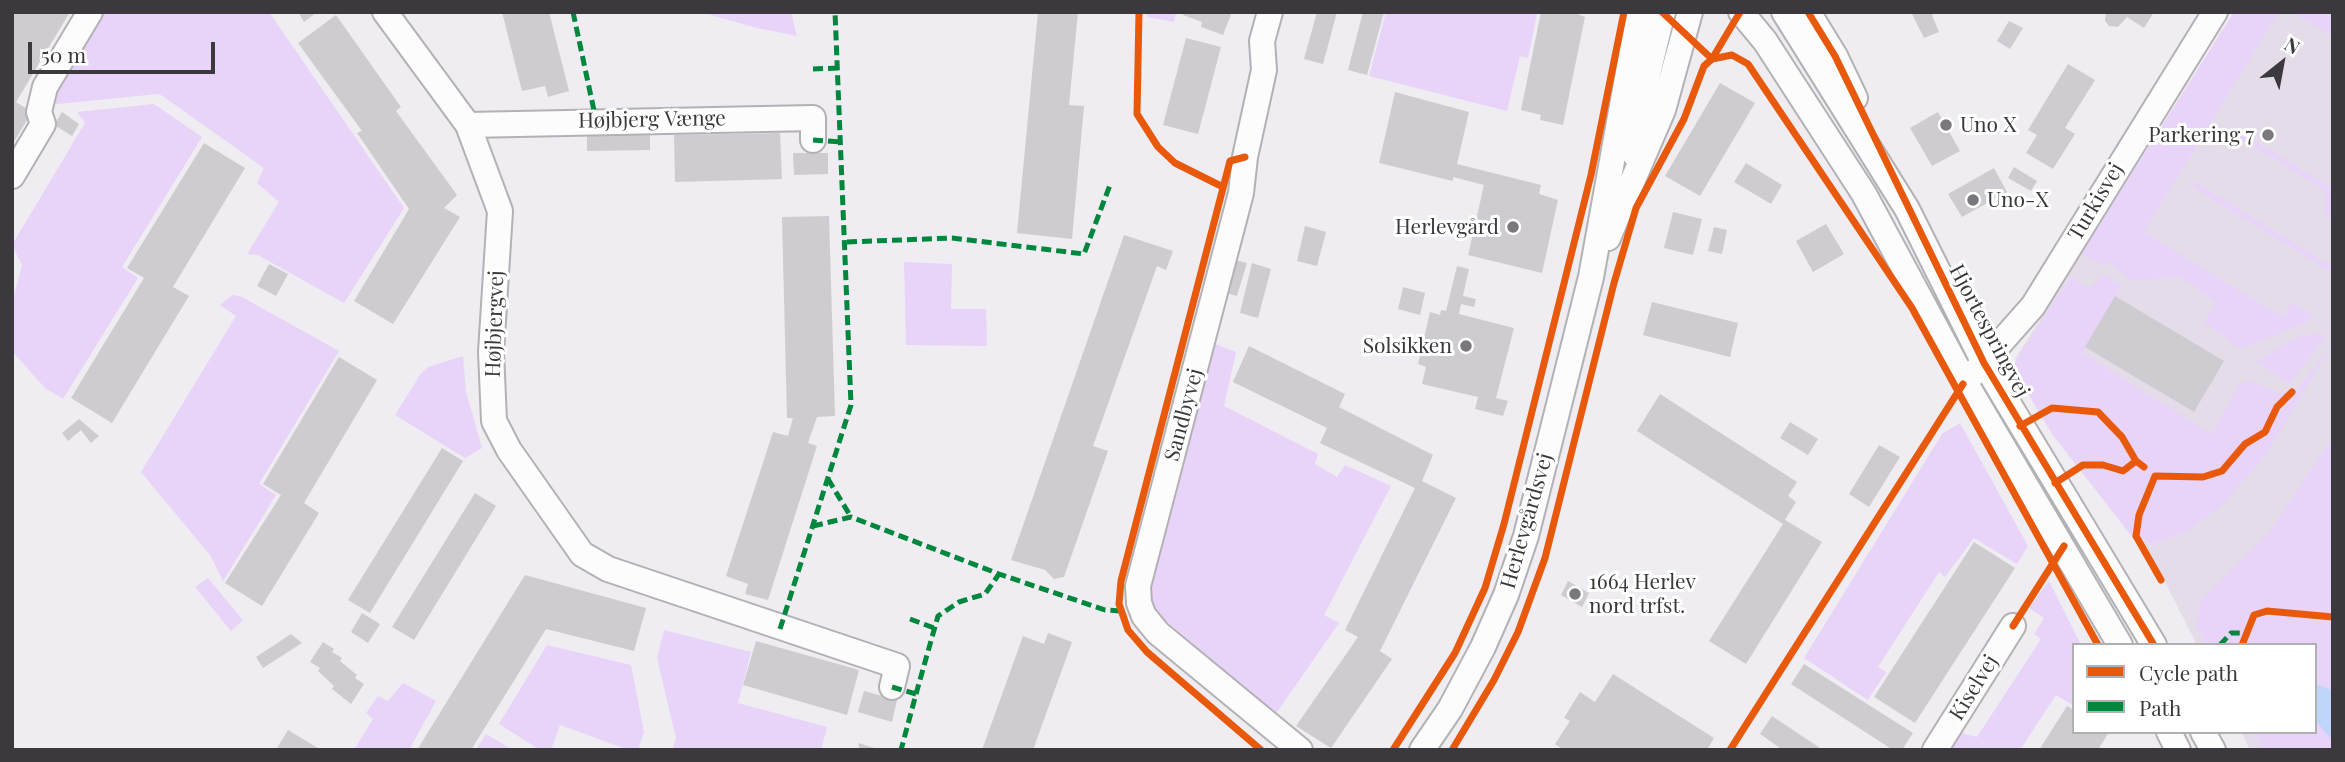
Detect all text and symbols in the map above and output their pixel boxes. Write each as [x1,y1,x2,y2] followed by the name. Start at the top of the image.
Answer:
[32,28,219,72] scale bar
[2247,28,2317,98] north arrow
[2280,30,2305,60] text: N
[41,40,86,68] text: 50 m
[578,106,726,134] street label: Højbjerg Vænge
[1960,112,2017,138] place label: Uno X
[1938,117,1954,133] marker: Uno X
[2148,122,2254,148] place label: Parkering 7
[2260,127,2276,143] marker: Parkering 7
[2063,159,2129,245] street label: Turkisvej
[1987,187,2049,213] place label: Uno-X
[1965,192,1981,208] marker: Uno-X
[1395,214,1499,240] place label: Herlevgård
[1505,219,1521,235] marker: Herlevgård
[1943,260,2035,402] street label: Hjortespringvej
[481,270,509,378] street label: Højbjergvej
[1363,333,1452,359] place label: Solsikken
[1458,338,1474,354] marker: Solsikken
[1160,366,1208,464] street label: Sandbyvej
[1496,450,1558,592] street label: Herlevgårdsvej
[1589,569,1696,619] place label: 1664 Herlev nord trfst.
[1567,586,1583,602] marker: 1664 Herlev nord trfst.
[2072,643,2317,734] legend
[1944,651,2004,725] street label: Kiselvej
[2139,658,2238,686] text: Cycle path
[2139,693,2181,721] text: Path

